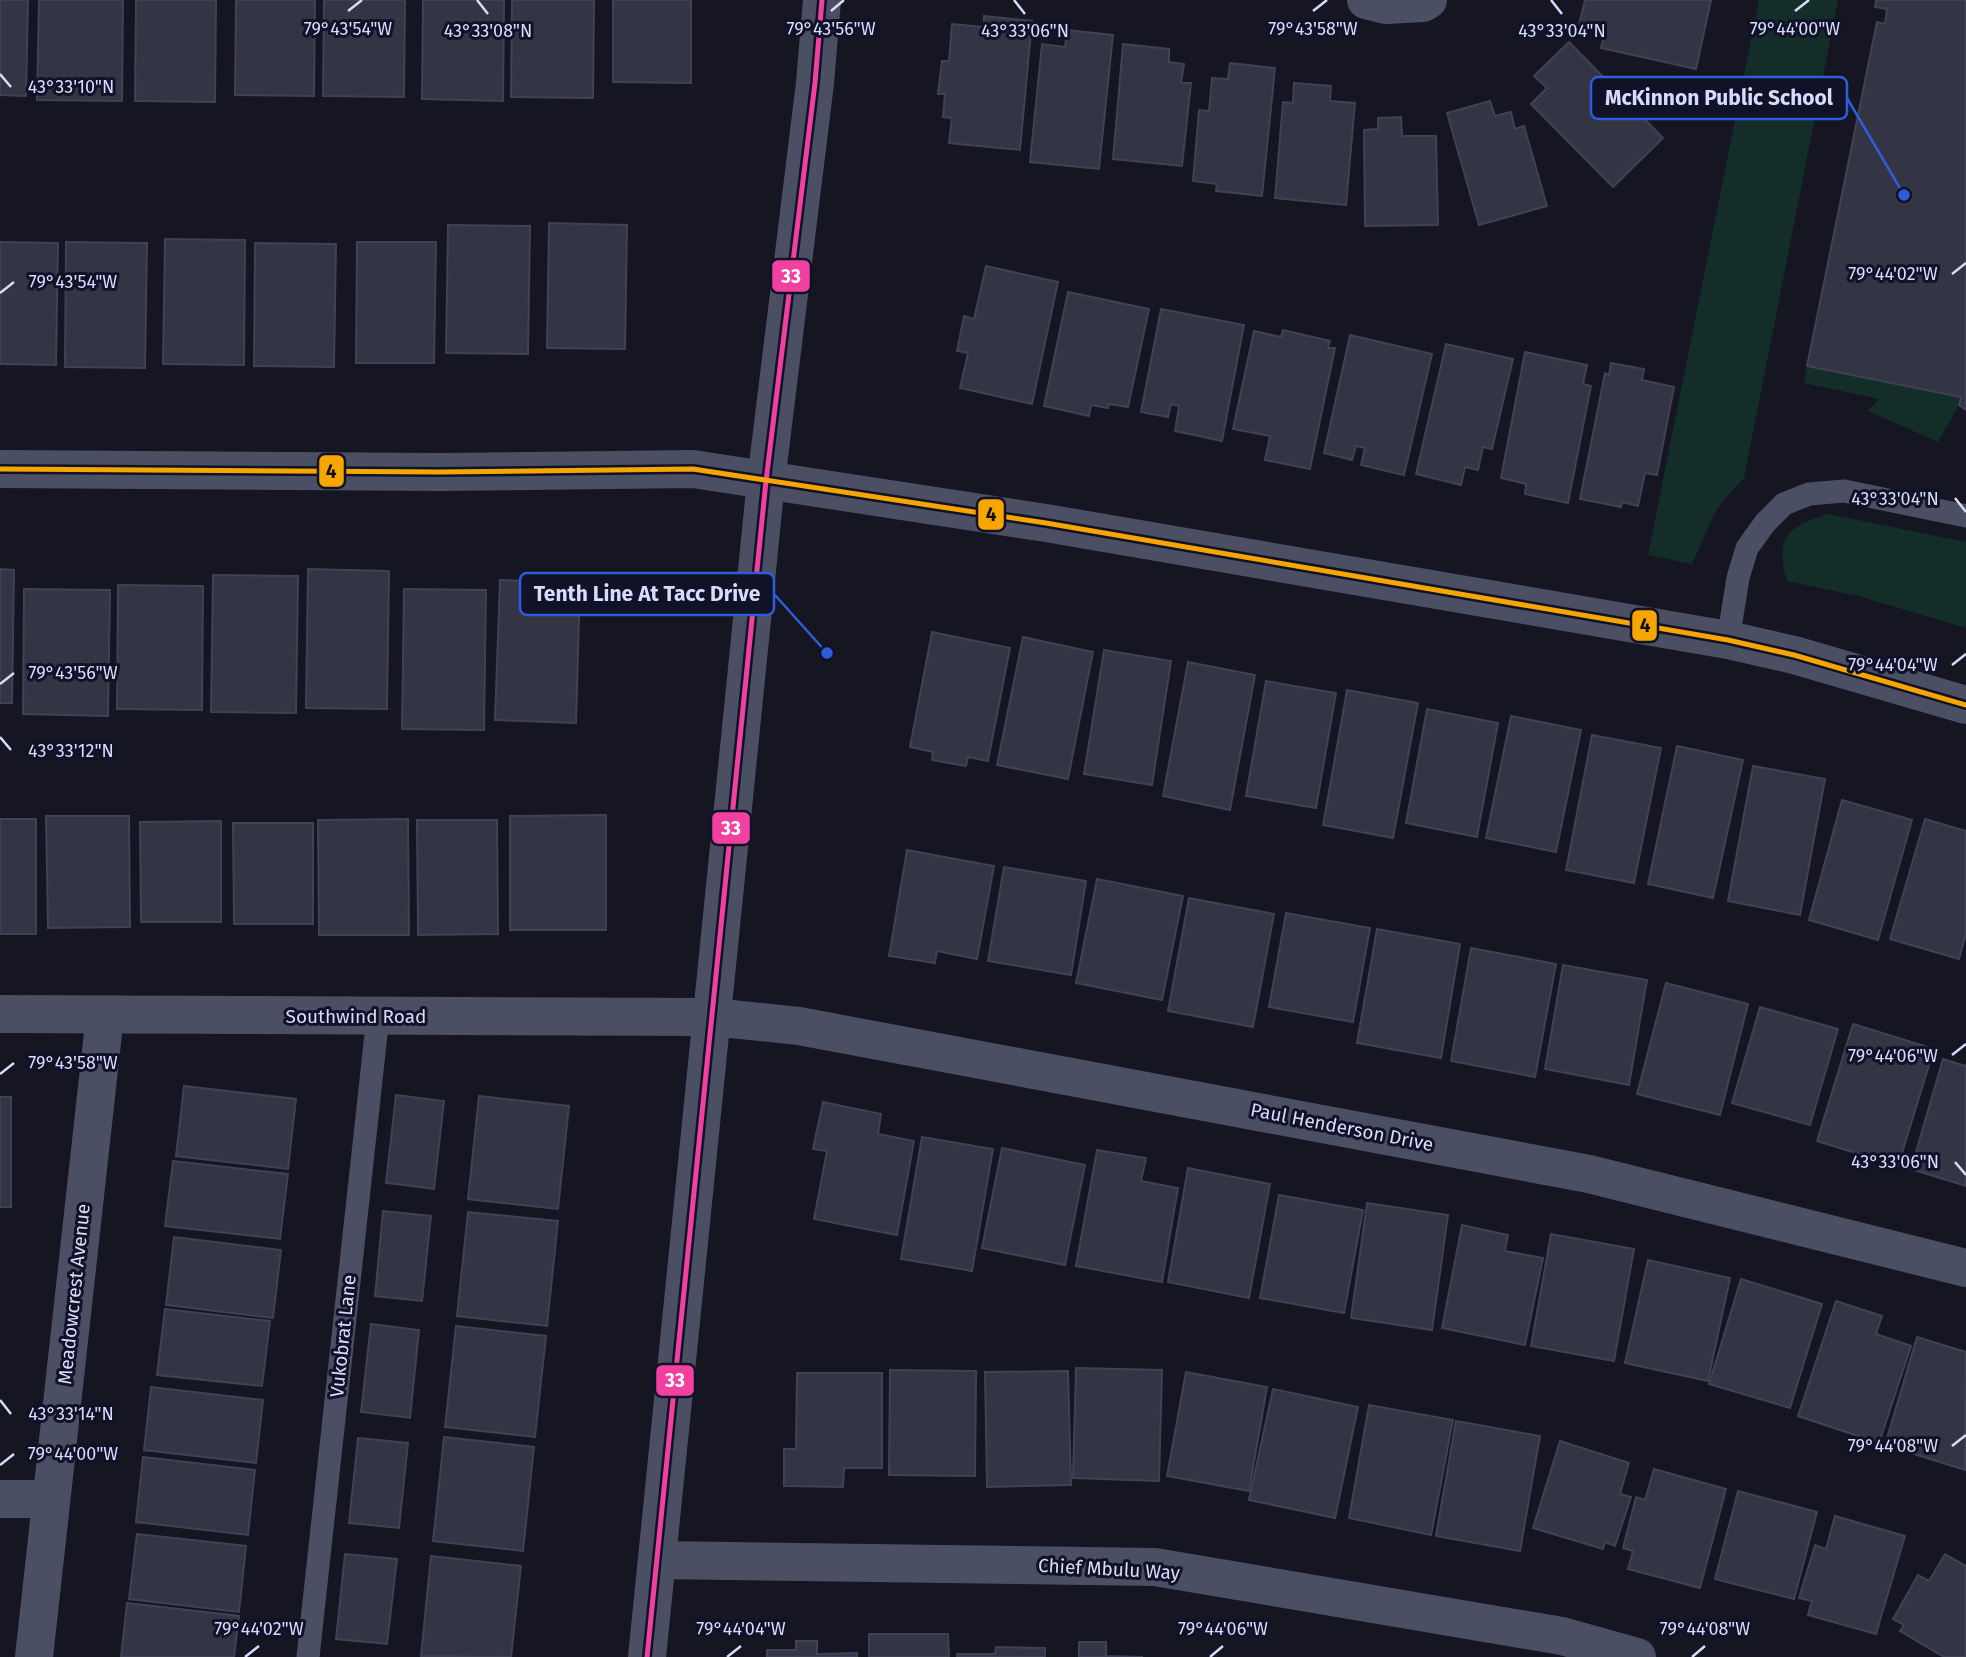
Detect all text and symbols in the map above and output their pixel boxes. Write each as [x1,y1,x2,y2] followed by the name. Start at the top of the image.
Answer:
[304,18,392,40] text: 79°43'54"W
[786,18,876,40] text: 79°43'56"W
[1268,18,1358,40] text: 79°43'58"W
[1750,18,1840,40] text: 79°44'00"W
[444,20,532,42] text: 43°33'08"N
[981,20,1069,42] text: 43°33'06"N
[1518,20,1606,42] text: 43°33'04"N
[28,76,114,98] text: 43°33'10"N
[1591,77,1847,119] callout: McKinnon Public School
[1605,85,1834,111] text: McKinnon Public School
[771,259,811,293] line badge: 33
[1848,263,1938,285] text: 79°44'02"W
[780,265,801,288] text: 33
[29,271,117,293] text: 79°43'54"W
[318,454,345,488] line badge: 4
[326,460,337,483] text: 4
[1851,488,1939,510] text: 43°33'04"N
[977,498,1005,531] line badge: 4
[986,503,997,526] text: 4
[520,573,774,615] callout: Tenth Line At Tacc Drive
[534,581,761,607] text: Tenth Line At Tacc Drive
[1631,609,1658,642] line badge: 4
[1640,614,1651,637] text: 4
[1848,654,1938,676] text: 79°44'04"W
[28,662,118,684] text: 79°43'56"W
[28,740,114,762] text: 43°33'12"N
[711,811,751,845] line badge: 33
[720,817,741,840] text: 33
[286,1005,426,1028] street label: Southwind Road
[1848,1045,1938,1067] text: 79°44'06"W
[28,1052,118,1074] text: 79°43'58"W
[1249,1098,1435,1156] street label: Paul Henderson Drive
[1851,1151,1939,1173] text: 43°33'06"N
[53,1203,95,1385] street label: Meadowcrest Avenue
[325,1274,361,1398] street label: Vukobrat Lane
[655,1364,695,1397] line badge: 33
[664,1369,685,1392] text: 33
[28,1403,114,1425] text: 43°33'14"N
[1848,1435,1938,1457] text: 79°44'08"W
[28,1443,118,1465] text: 79°44'00"W
[1037,1554,1181,1584] street label: Chief Mbulu Way
[214,1618,304,1640] text: 79°44'02"W
[696,1618,786,1640] text: 79°44'04"W
[1178,1618,1268,1640] text: 79°44'06"W
[1660,1618,1750,1640] text: 79°44'08"W

